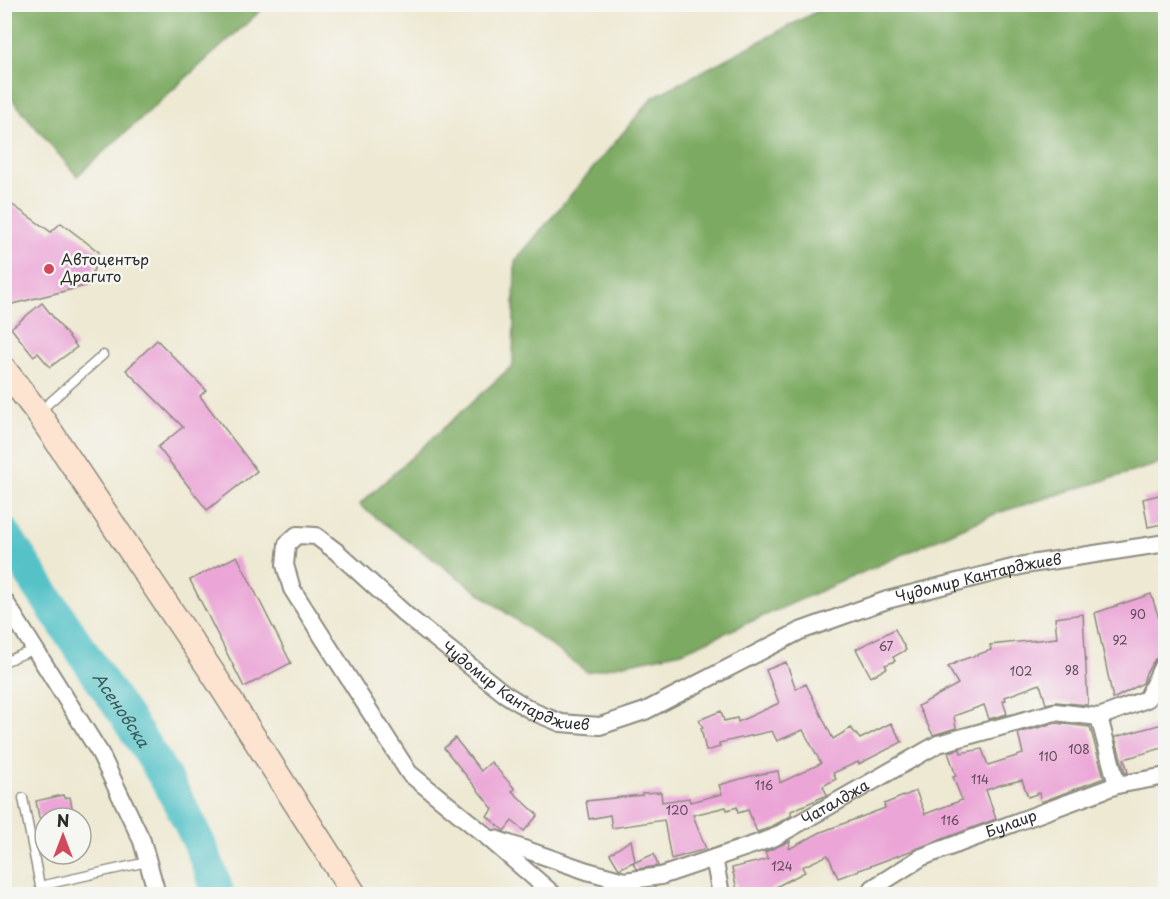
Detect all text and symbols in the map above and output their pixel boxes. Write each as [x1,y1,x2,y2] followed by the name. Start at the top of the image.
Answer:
[60,247,149,287] place label: Автоцентър Драгито
[42,262,56,276] marker: Автоцентър Драгито
[892,546,1063,607] street label: Чудомир Кантарджиев
[1130,605,1146,623] house number: 90
[1112,631,1128,649] house number: 92
[437,635,591,735] street label: Чудомир Кантарджиев
[879,637,894,655] house number: 67
[1065,661,1079,679] house number: 98
[1010,662,1032,680] house number: 102
[88,667,157,752] water label: Асеновска
[1068,740,1090,758] house number: 108
[1039,747,1058,765] house number: 110
[971,770,989,788] house number: 114
[796,772,874,830] street label: Чаталджа
[755,776,773,794] house number: 116
[666,801,688,819] house number: 120
[982,803,1040,843] street label: Булаир
[33,806,93,866] north arrow
[57,808,69,832] text: N
[941,811,959,829] house number: 116
[771,857,793,875] house number: 124

